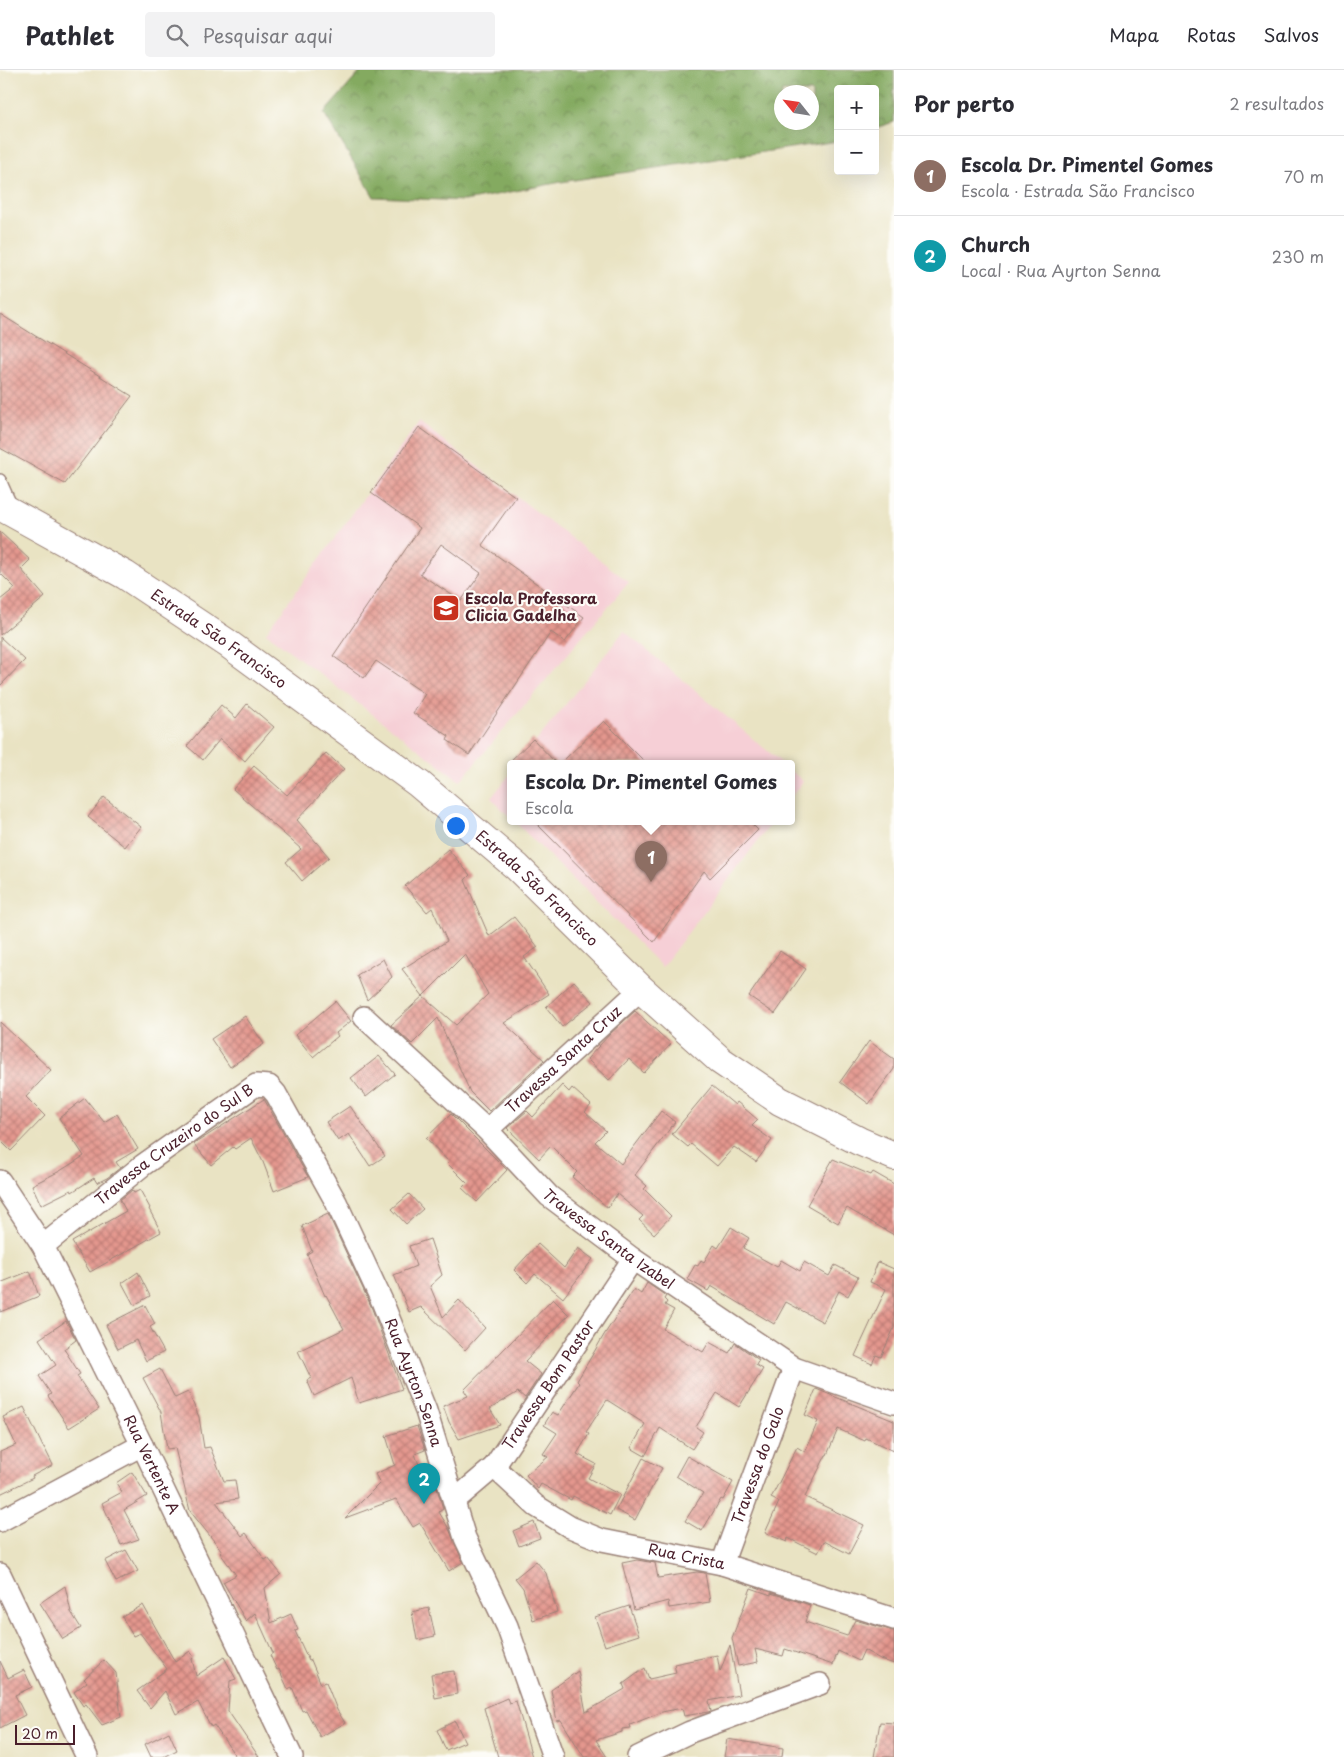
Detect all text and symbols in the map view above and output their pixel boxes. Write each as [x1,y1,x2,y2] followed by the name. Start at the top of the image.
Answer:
[145,12,495,57] search box
[25,17,115,53] text: Pathlet
[163,21,191,49] icon: search
[203,21,333,49] text: Pesquisar aqui
[1109,21,1159,48] text: Mapa
[1187,21,1236,48] text: Rotas
[1264,21,1319,48] text: Salvos
[774,85,819,130] north arrow
[834,85,879,175] map controls
[834,85,879,130] button: +
[914,87,1014,119] text: Por perto
[1230,91,1324,115] text: 2 resultados
[834,130,879,175] button: −
[961,150,1213,178] text: Escola Dr. Pimentel Gomes
[926,164,934,188] text: 1
[1284,164,1324,188] text: 70 m
[961,178,1195,202] text: Escola · Estrada São Francisco
[961,230,1030,258] text: Church
[924,244,936,268] text: 2
[1272,244,1324,268] text: 230 m
[961,258,1161,282] text: Local · Rua Ayrton Senna
[147,582,292,693] street label: Estrada São Francisco
[465,586,598,626] place label: Escola Professora Clicia Gadelha
[431,593,461,623] school or university icon: Escola Professora Clicia Gadelha
[507,760,795,825] popup
[525,767,777,795] text: Escola Dr. Pimentel Gomes
[525,795,573,819] text: Escola
[443,813,469,839] your location
[471,824,604,951] street label: Estrada São Francisco
[635,841,667,882] pin: 1
[499,999,626,1118] street label: Travessa Santa Cruz
[89,1077,258,1210] street label: Travessa Cruzeiro do Sul B
[538,1183,680,1294] street label: Travessa Santa Izabel
[380,1314,449,1450] street label: Rua Ayrton Senna
[496,1314,599,1454] street label: Travessa Bom Pastor
[725,1403,789,1527] street label: Travessa do Galo
[119,1410,187,1518] street label: Rua Vertente A
[408,1463,440,1504] pin: 2
[646,1536,728,1574] street label: Rua Crista
[15,1722,75,1745] scale bar
[22,1723,58,1744] text: 20 m

